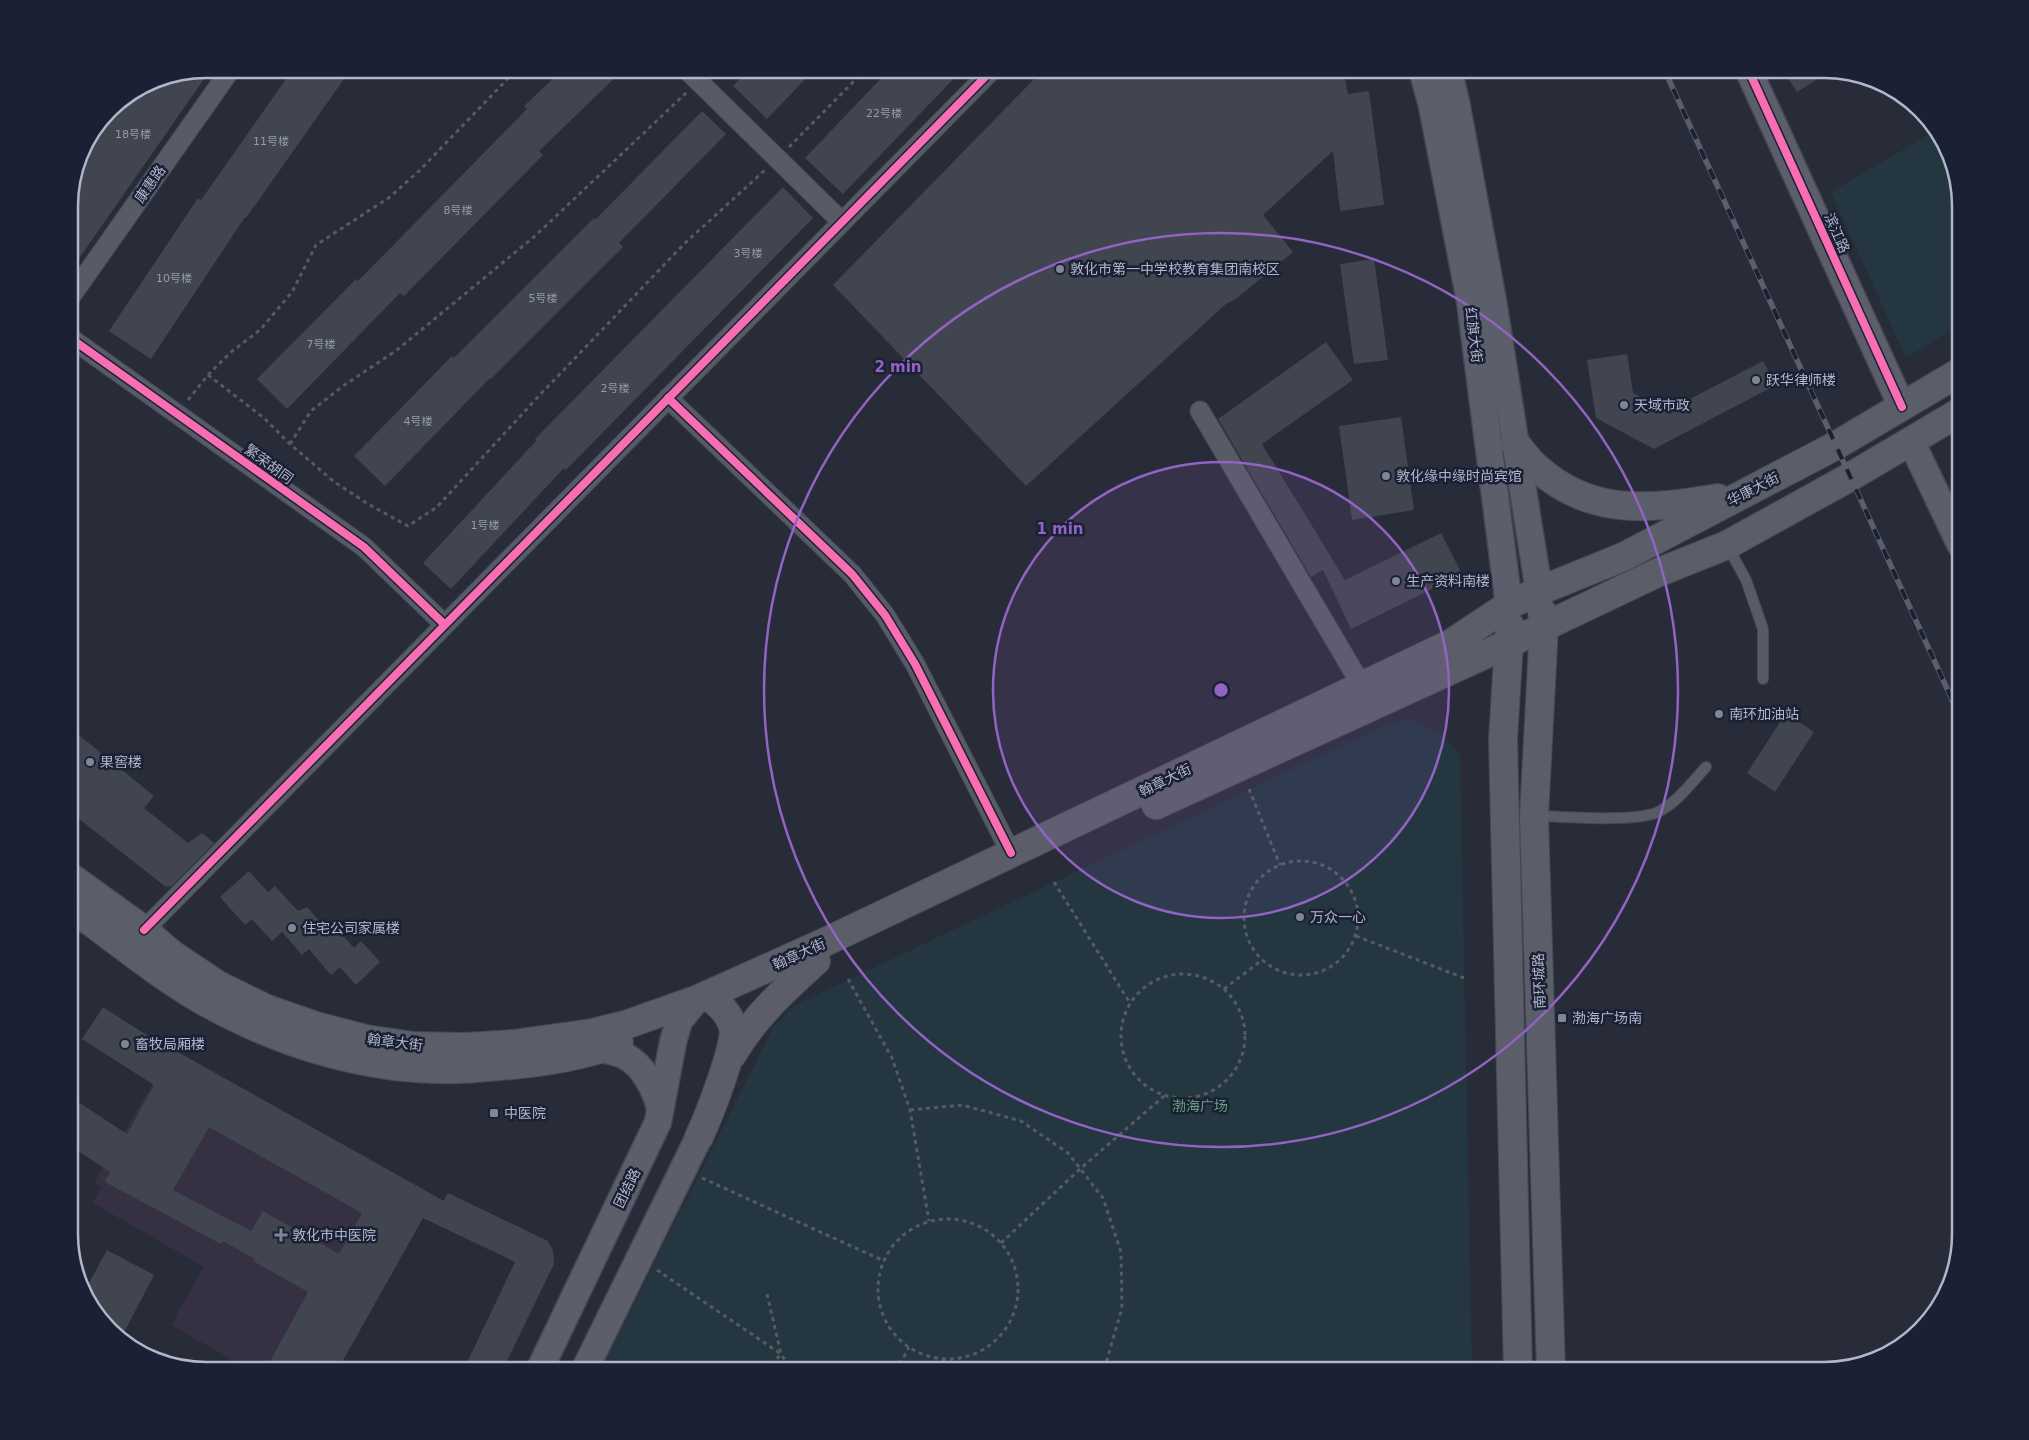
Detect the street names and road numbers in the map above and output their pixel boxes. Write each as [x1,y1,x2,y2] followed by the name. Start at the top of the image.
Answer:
[131,162,169,206] street label: 康惠路
[1821,211,1853,255] street label: 滨江路
[1463,306,1485,364] street label: 红旗大街
[242,441,296,487] street label: 繁荣胡同
[1724,469,1782,509] street label: 华康大街
[1136,761,1194,799] street label: 翰章大街
[770,935,828,973] street label: 翰章大街
[1530,953,1548,1009] street label: 南环城路
[366,1031,424,1053] street label: 翰章大街
[611,1166,643,1210] street label: 团结路

